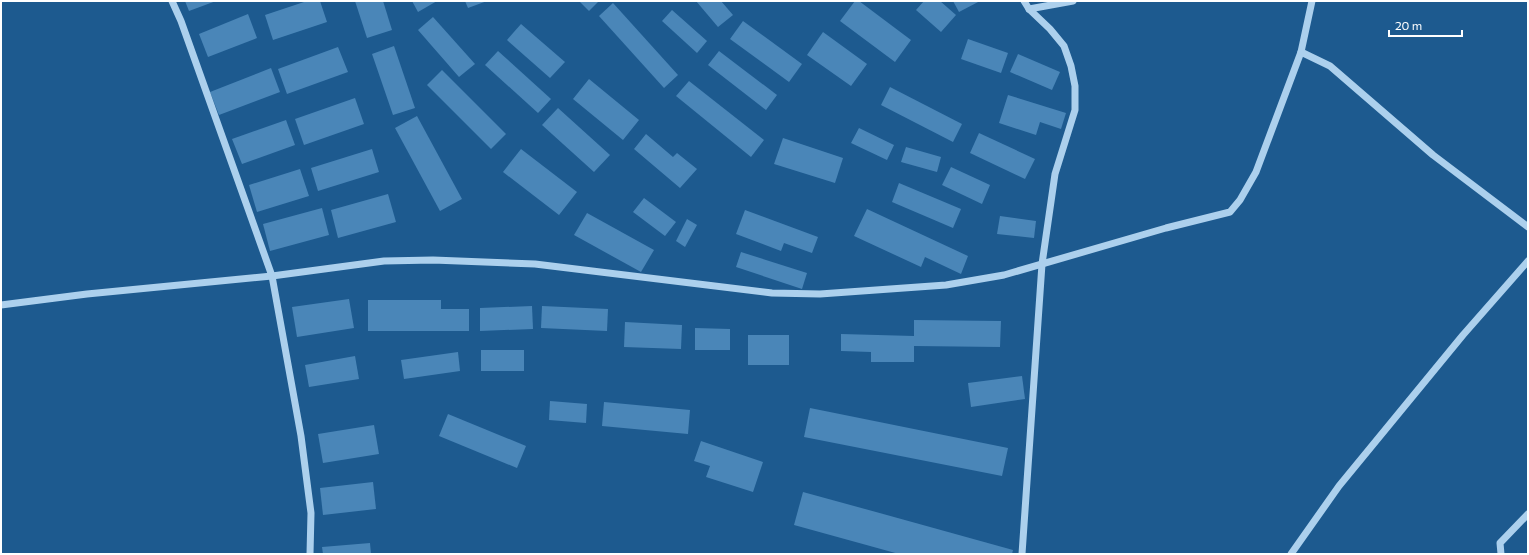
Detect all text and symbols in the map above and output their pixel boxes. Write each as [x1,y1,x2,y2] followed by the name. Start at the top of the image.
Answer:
[1389,12,1462,38] scale bar
[1395,18,1422,32] text: 20 m

